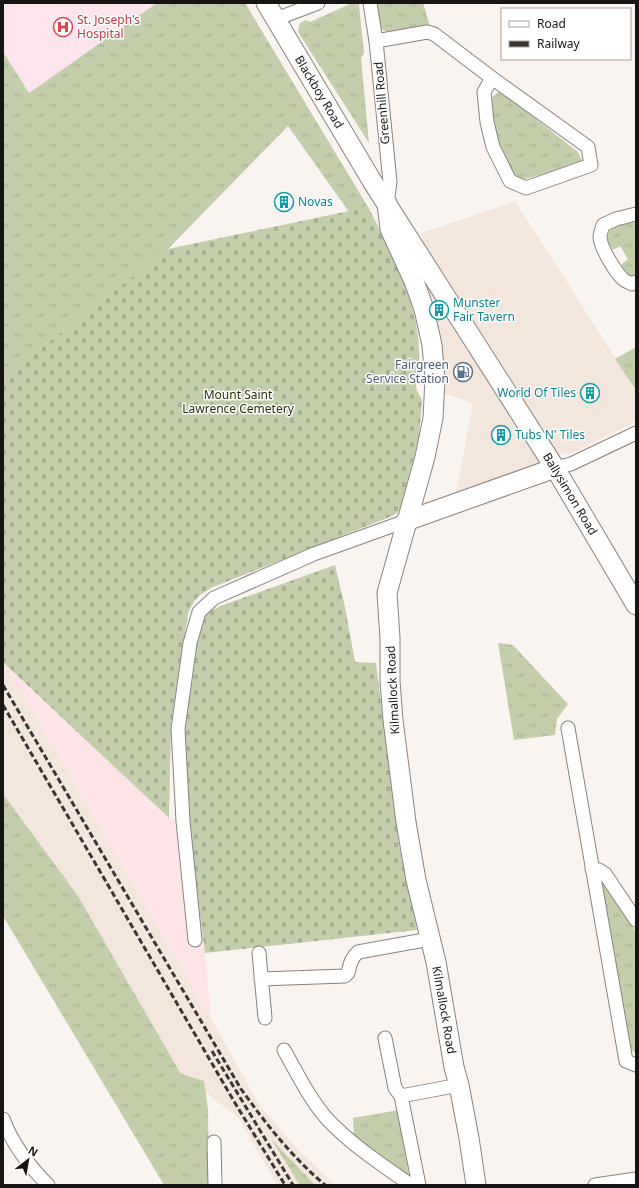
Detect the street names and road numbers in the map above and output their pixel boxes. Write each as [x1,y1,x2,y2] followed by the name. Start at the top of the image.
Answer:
[291,52,348,131] street label: Blackboy Road
[369,61,394,145] street label: Greenhill Road
[539,449,602,538] street label: Ballysimon Road
[382,645,403,735] street label: Kilmallock Road
[428,965,461,1055] street label: Kilmallock Road

